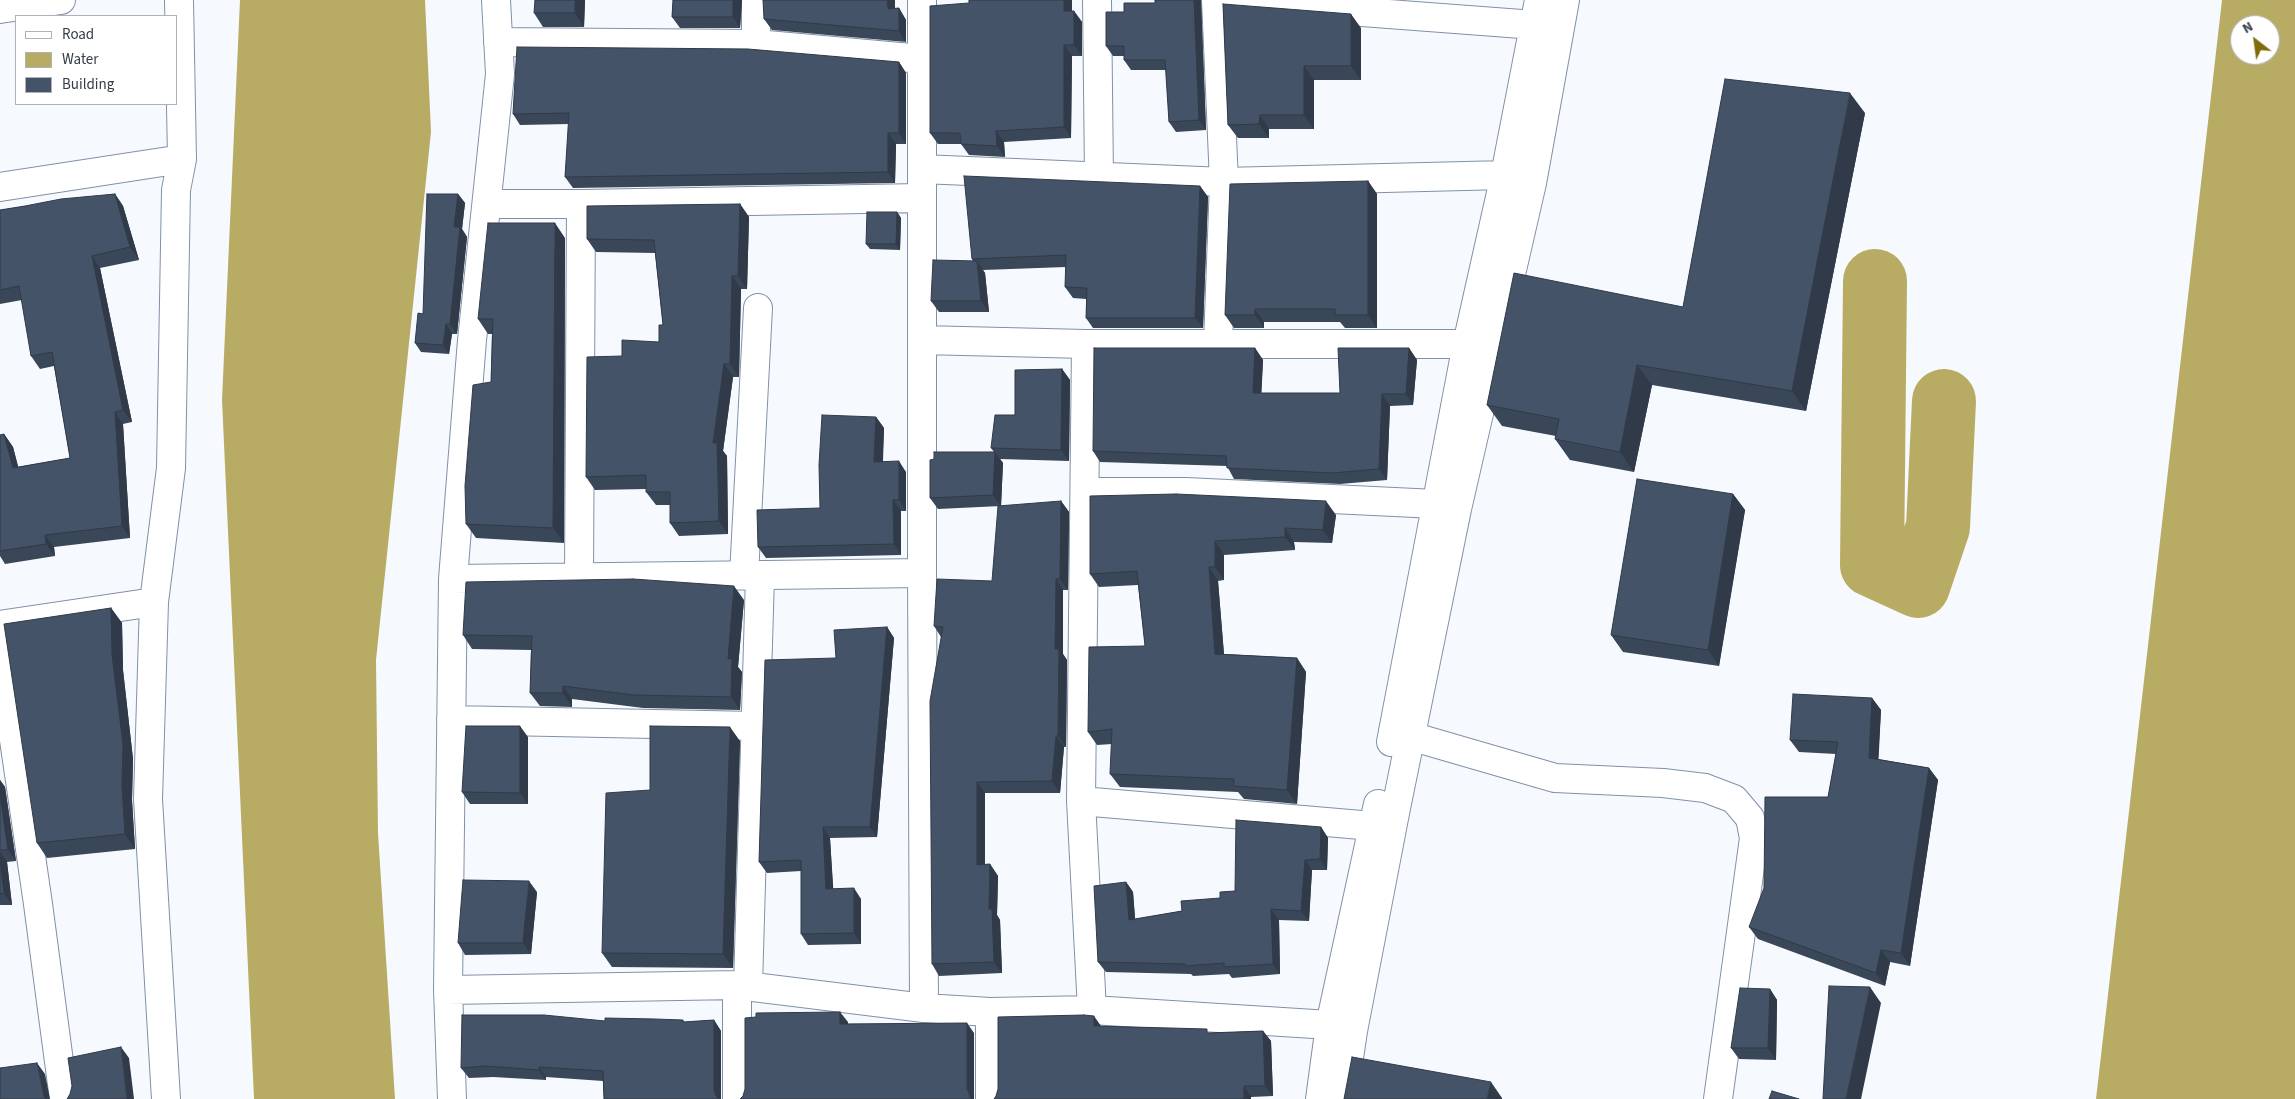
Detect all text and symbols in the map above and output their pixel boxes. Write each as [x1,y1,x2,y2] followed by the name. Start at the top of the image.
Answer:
[15,15,178,105] legend
[2230,15,2280,65] north arrow
[2239,17,2257,39] text: N
[62,24,94,45] text: Road
[62,49,98,70] text: Water
[62,74,114,95] text: Building

